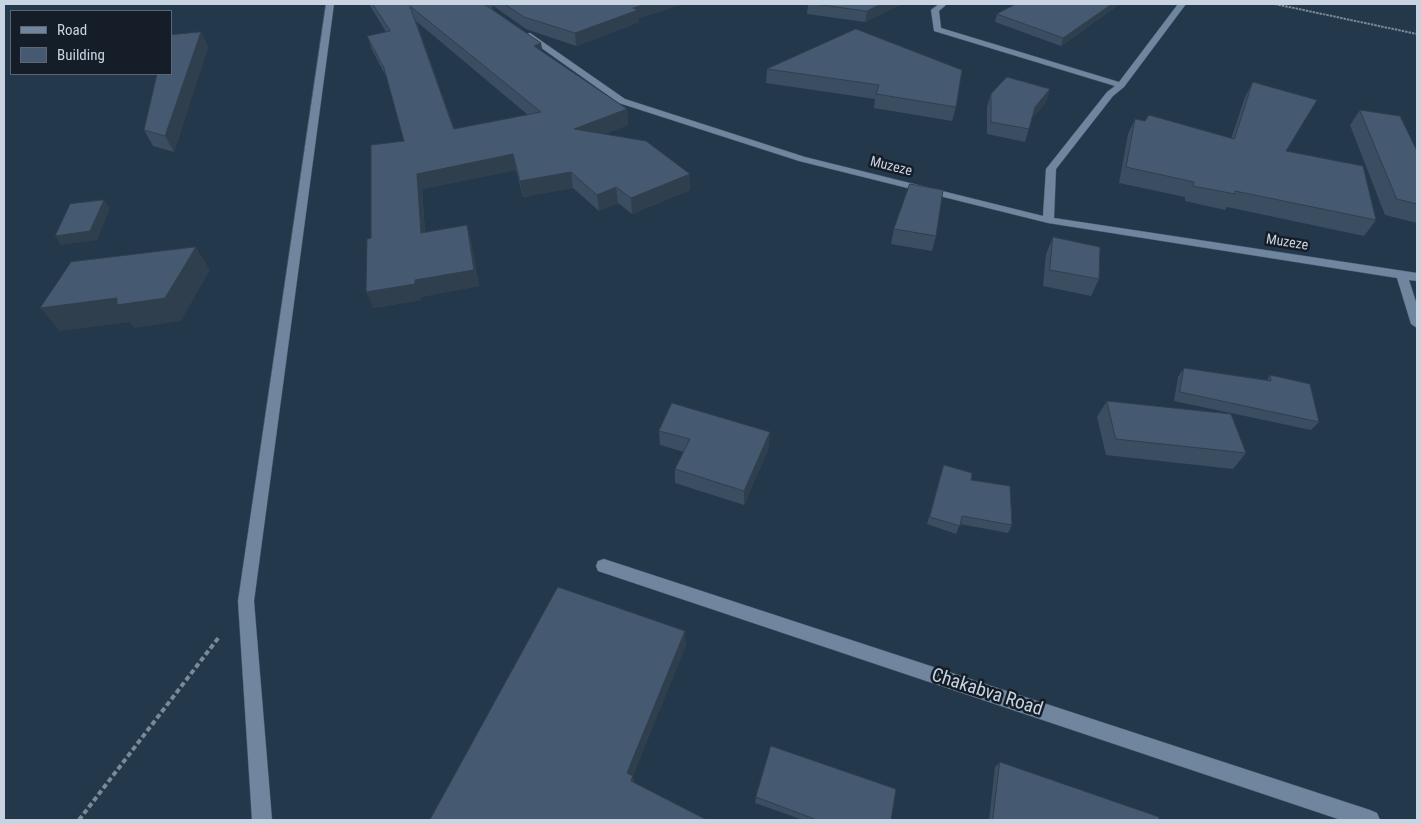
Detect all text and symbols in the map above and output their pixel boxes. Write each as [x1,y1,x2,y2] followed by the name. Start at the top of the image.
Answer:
[10,10,172,75] legend
[57,21,87,39] text: Road
[57,46,105,64] text: Building
[868,154,914,180] street label: Muzeze
[1265,231,1309,255] street label: Muzeze
[929,664,1045,722] street label: Chakabva Road

